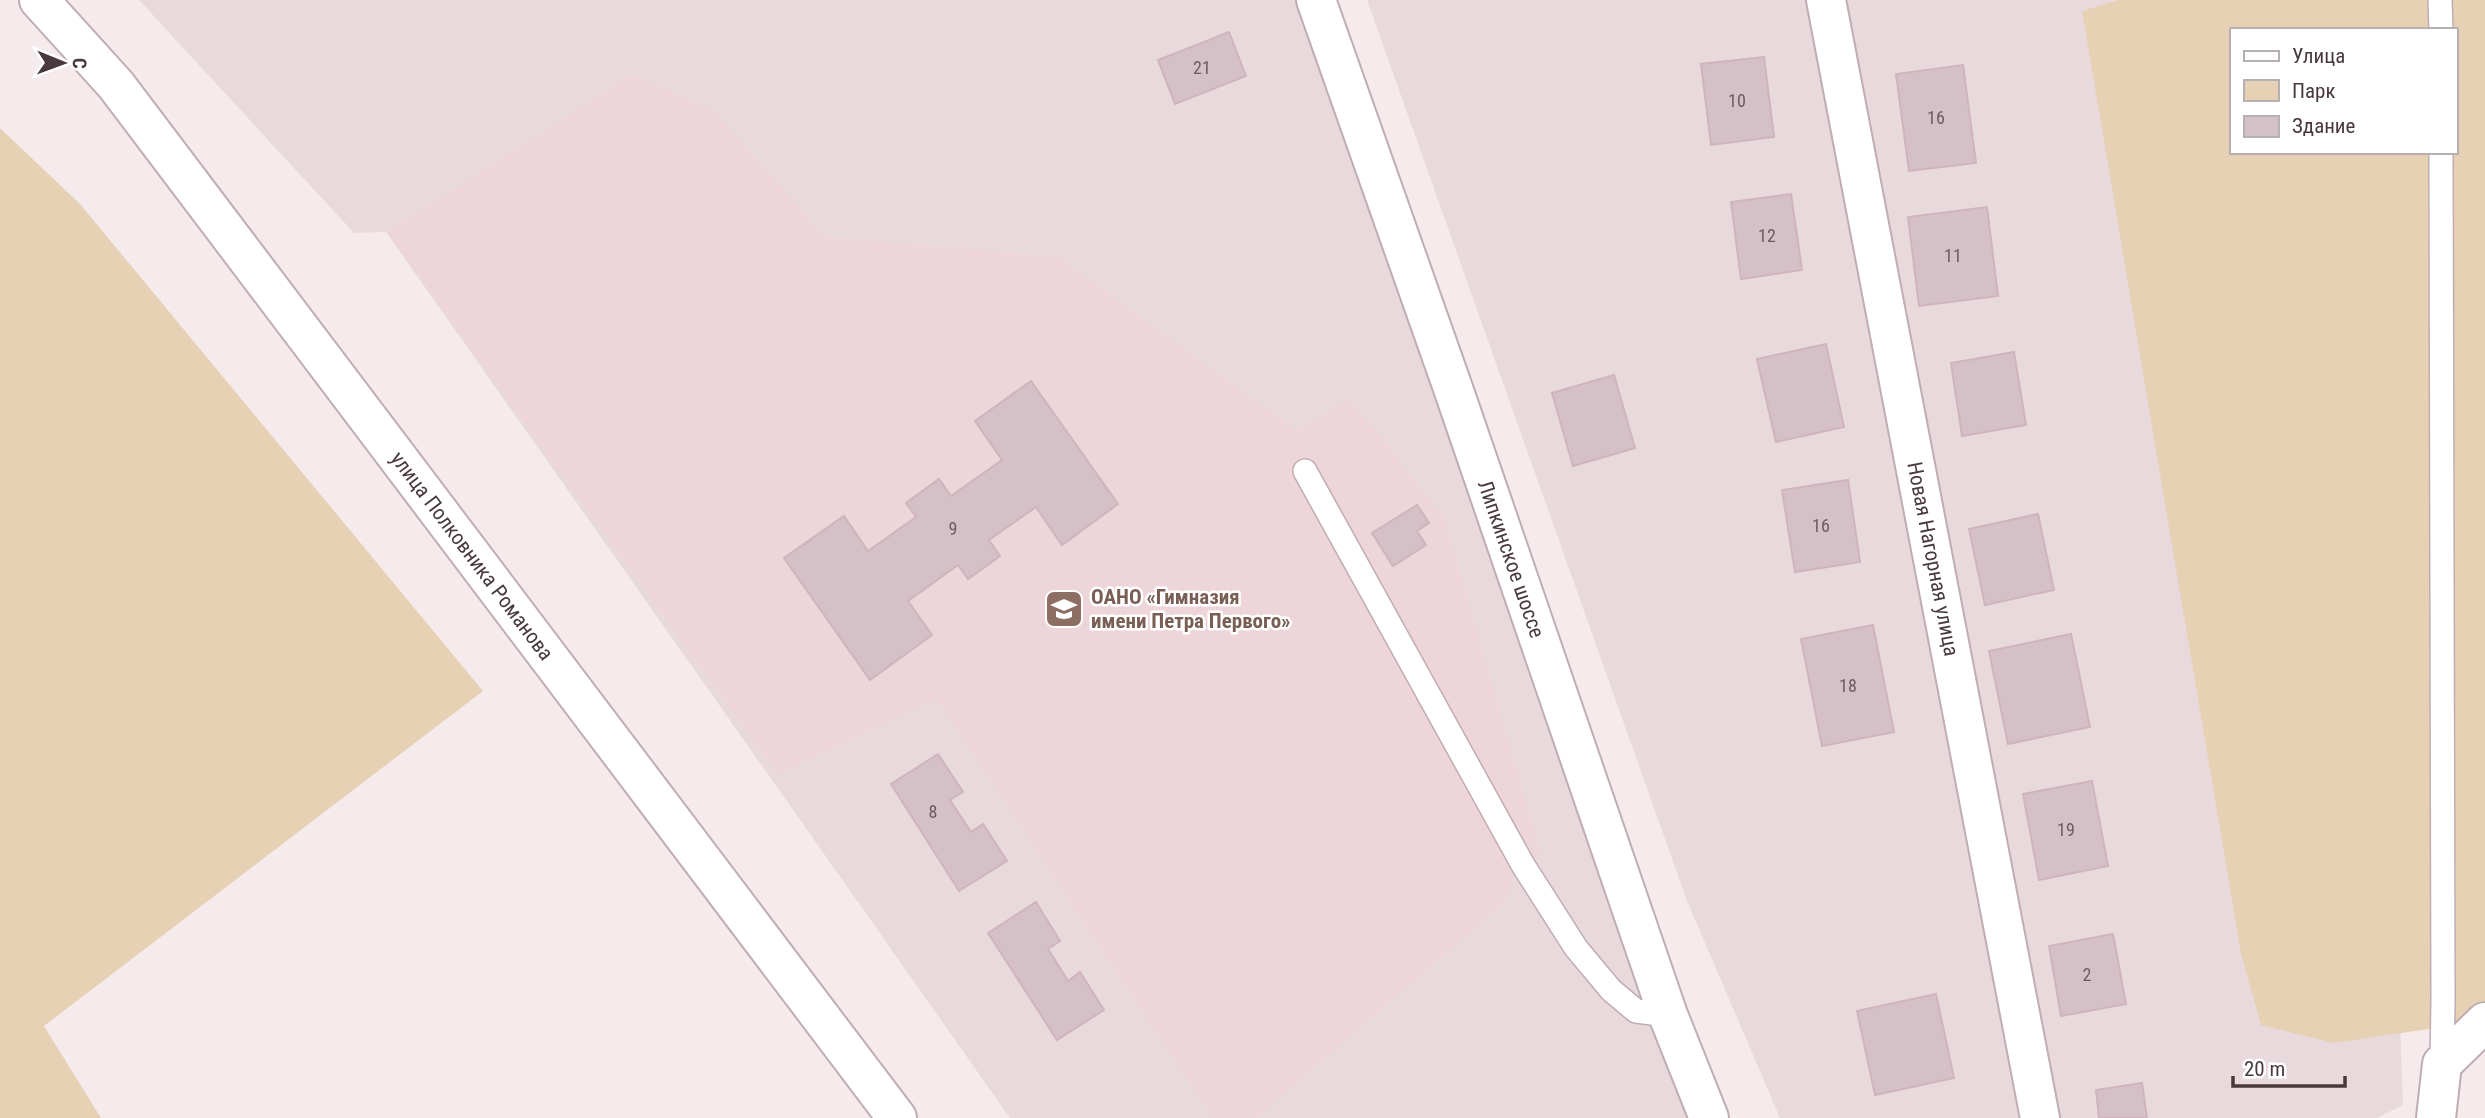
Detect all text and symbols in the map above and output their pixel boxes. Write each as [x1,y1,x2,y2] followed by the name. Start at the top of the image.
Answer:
[28,28,98,98] north arrow
[2230,28,2457,154] legend
[2292,44,2345,68] text: Улица
[1193,57,1211,78] house number: 21
[68,58,91,69] text: С
[2292,79,2336,103] text: Парк
[1728,90,1746,111] house number: 10
[1927,107,1945,128] house number: 16
[2292,114,2356,138] text: Здание
[1758,225,1776,246] house number: 12
[1944,245,1962,266] house number: 11
[386,447,558,665] street label: улица Полковника Романова
[1902,460,1964,658] street label: Новая Нагорная улица
[1473,477,1549,641] street label: Липкинское шоссе
[1812,515,1830,536] house number: 16
[949,518,957,539] house number: 9
[1091,585,1291,633] place label: ОАНО «Гимназия имени Петра Первого»
[1043,588,1085,630] school or university icon: ОАНО «Гимназия имени Петра Первого»
[1839,675,1857,696] house number: 18
[929,801,937,822] house number: 8
[2057,819,2075,840] house number: 19
[2083,964,2092,985] house number: 2
[2233,1044,2345,1088] scale bar
[2244,1057,2285,1081] text: 20 m

